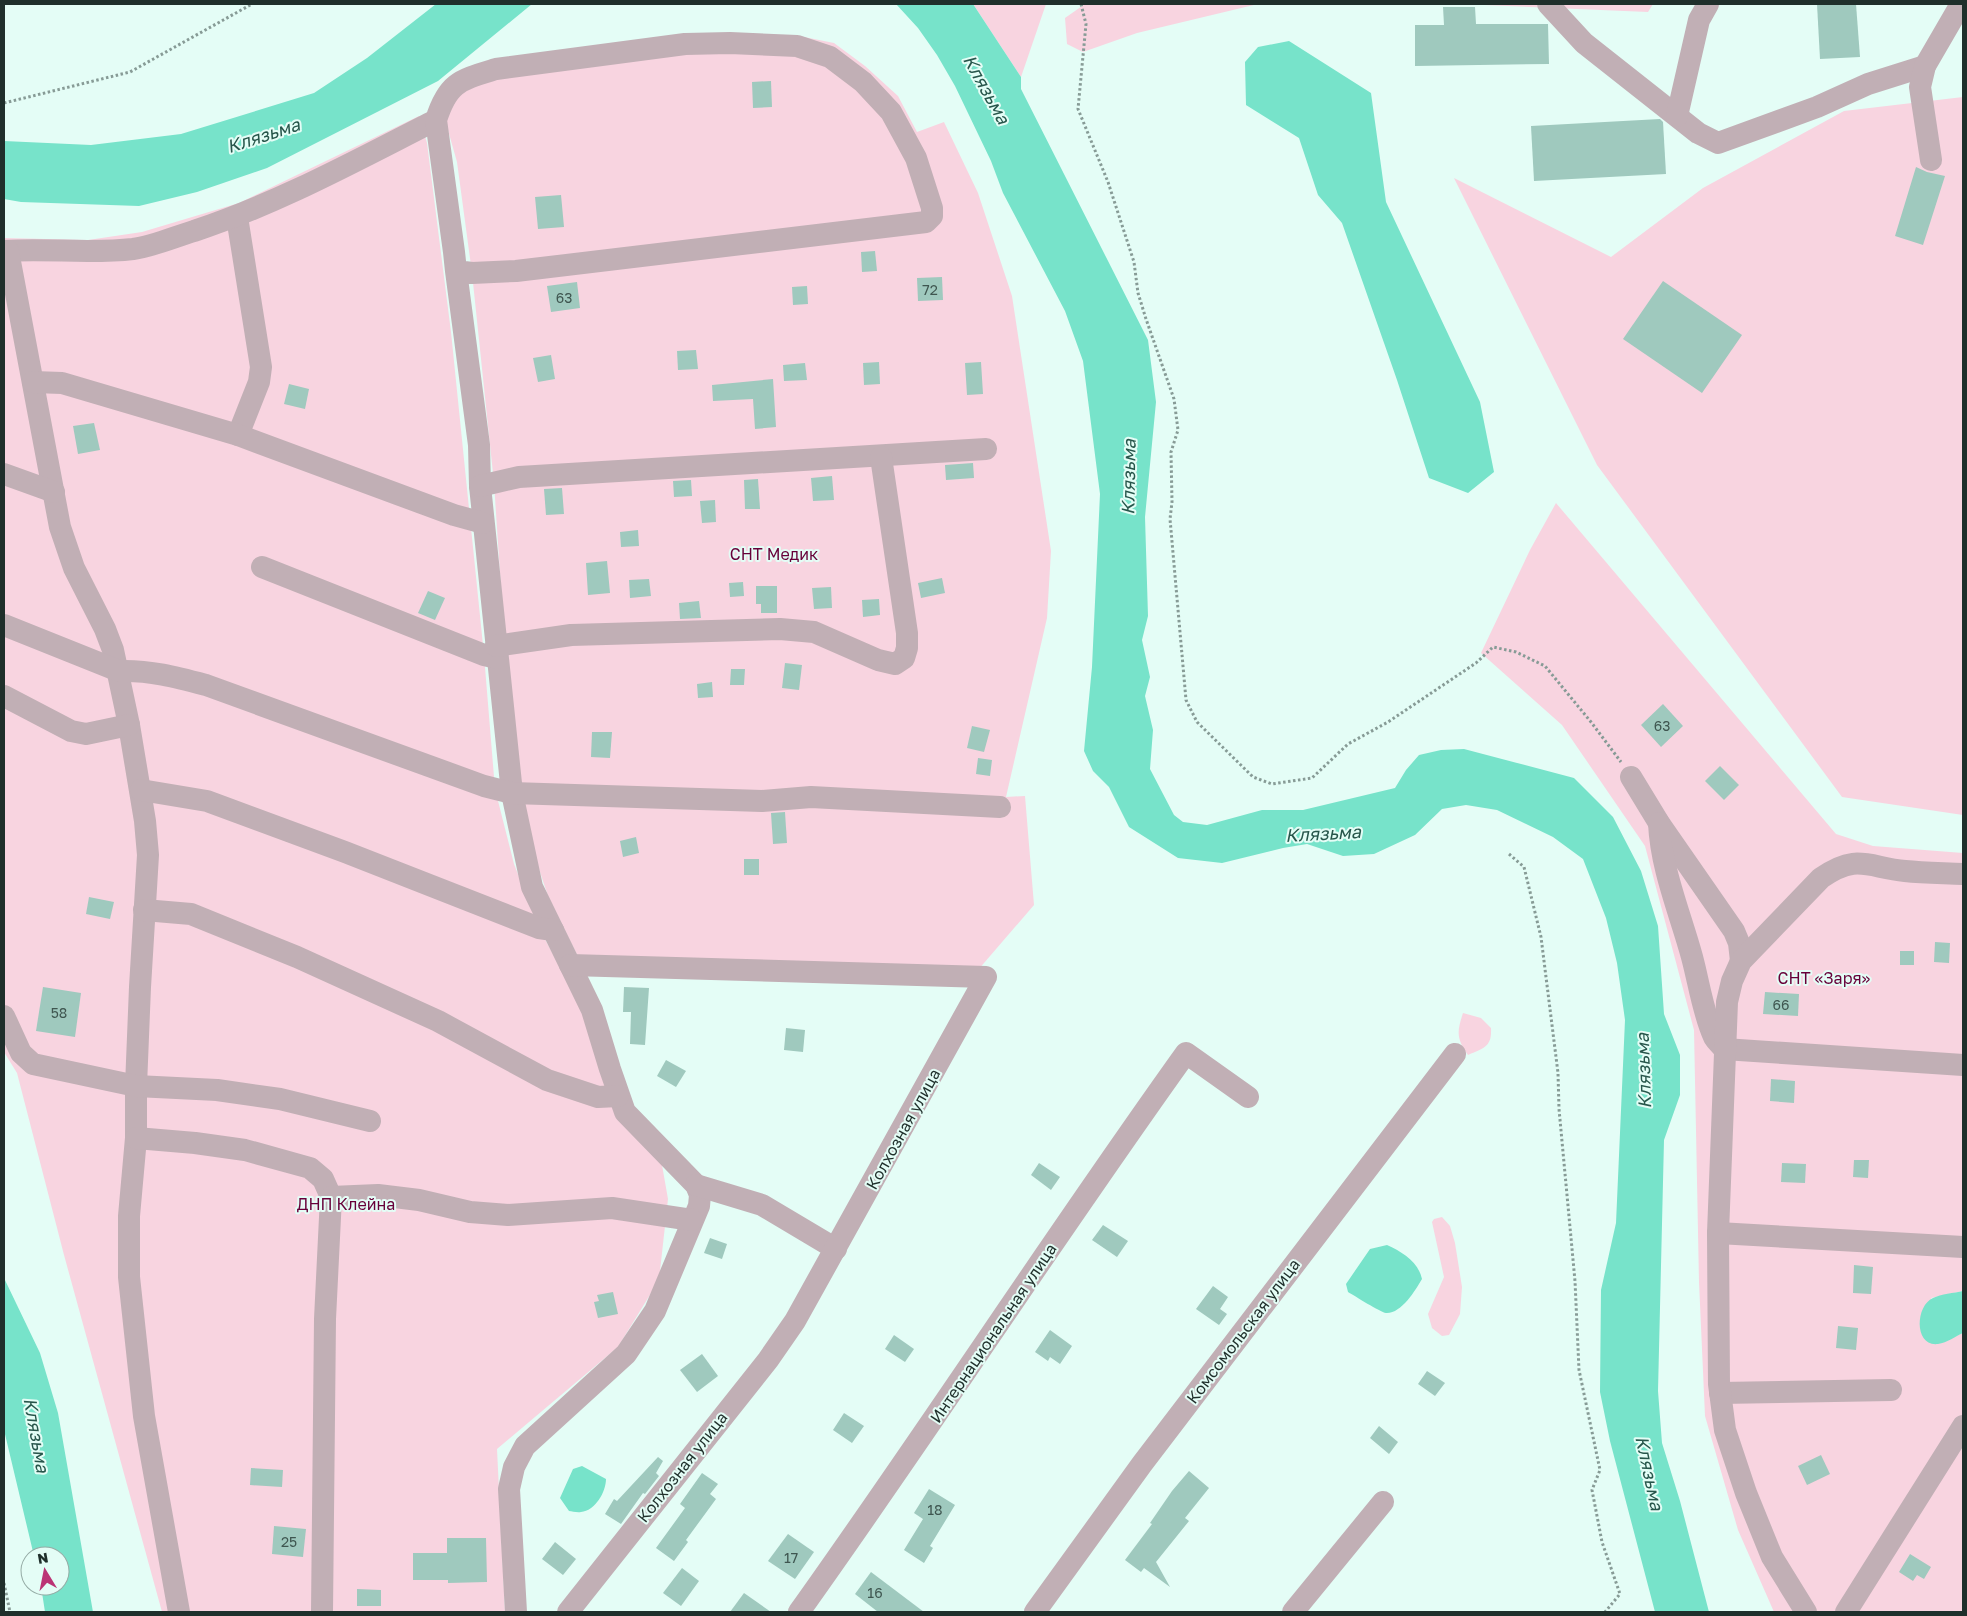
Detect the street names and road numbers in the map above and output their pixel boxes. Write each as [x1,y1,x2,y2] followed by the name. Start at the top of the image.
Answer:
[862,1065,944,1193] street label: Колхозная улица
[925,1239,1061,1427] street label: Интернациональная улица
[1182,1255,1304,1407] street label: Комсомольская улица
[633,1408,731,1526] street label: Колхозная улица

